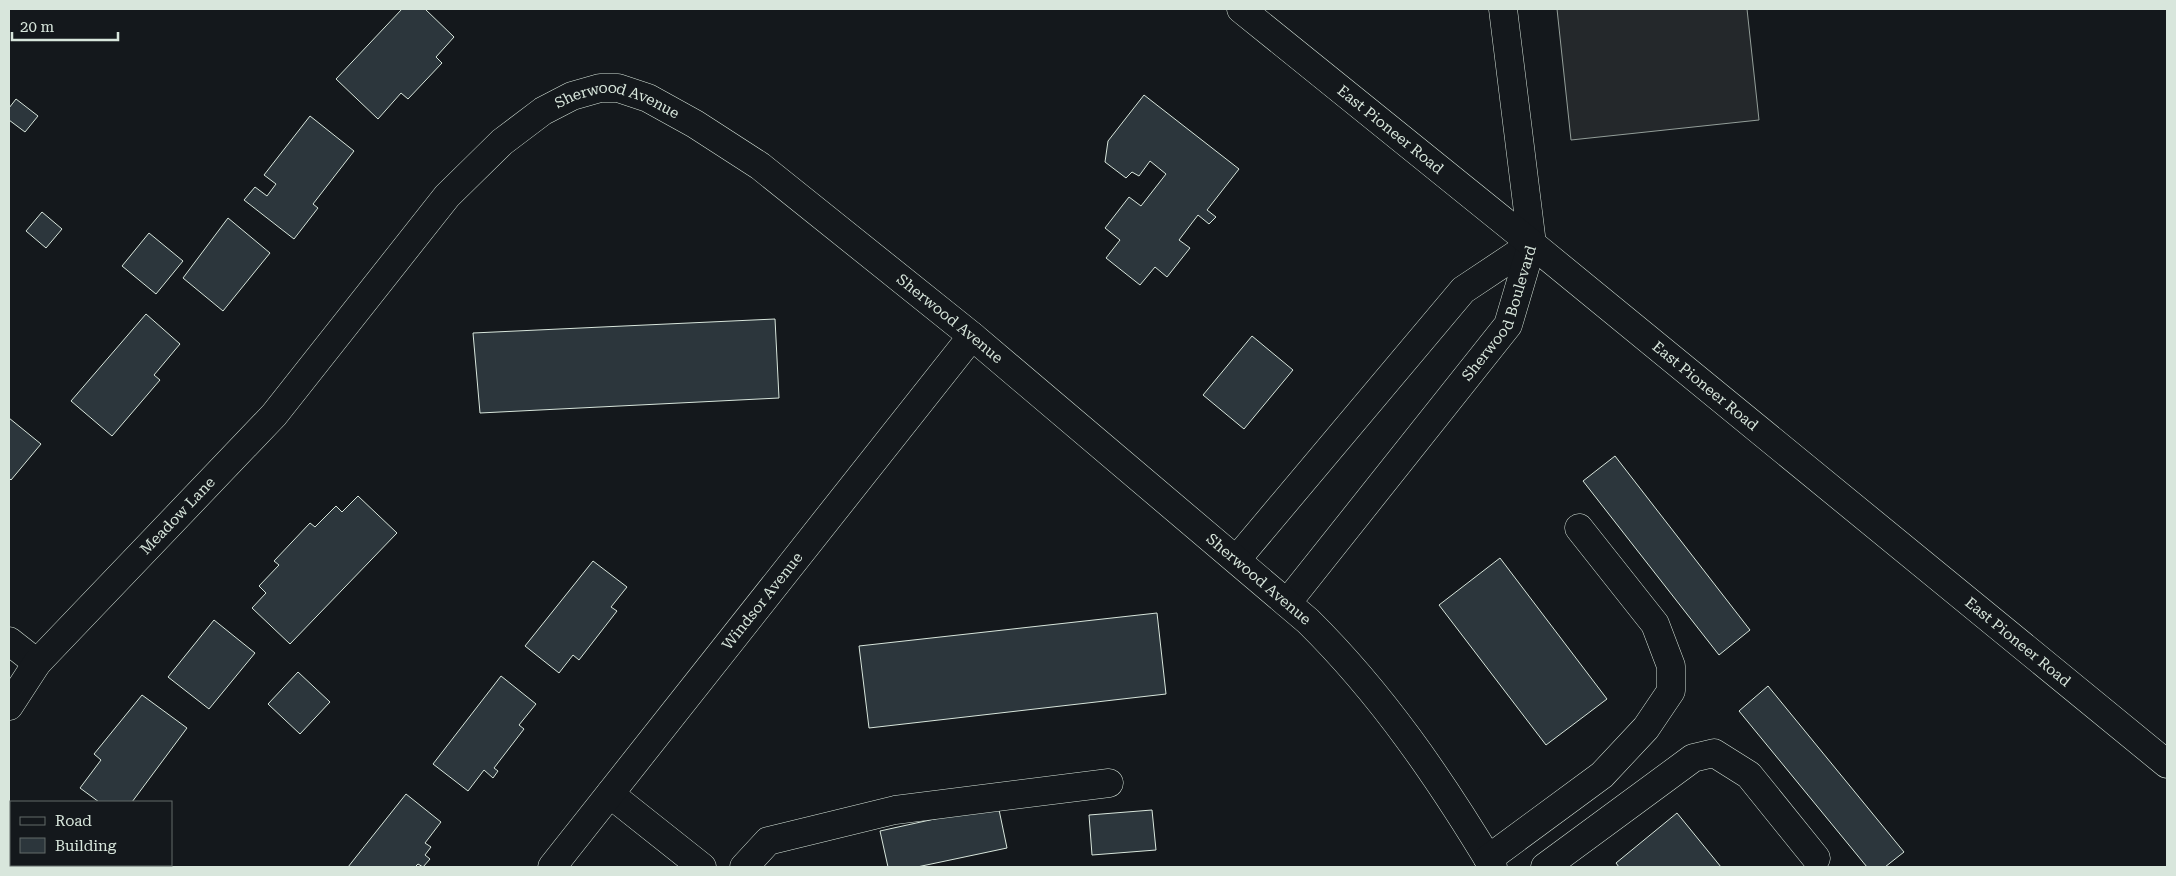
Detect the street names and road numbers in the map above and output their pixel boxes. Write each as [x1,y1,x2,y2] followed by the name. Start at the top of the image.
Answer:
[552,79,683,123] street label: Sherwood Avenue
[1334,81,1447,178] street label: East Pioneer Road
[1458,243,1540,384] street label: Sherwood Boulevard
[893,270,1007,367] street label: Sherwood Avenue
[1649,337,1762,435] street label: East Pioneer Road
[136,473,219,558] street label: Meadow Lane
[1203,530,1315,629] street label: Sherwood Avenue
[718,549,806,654] street label: Windsor Avenue
[1961,593,2075,691] street label: East Pioneer Road

